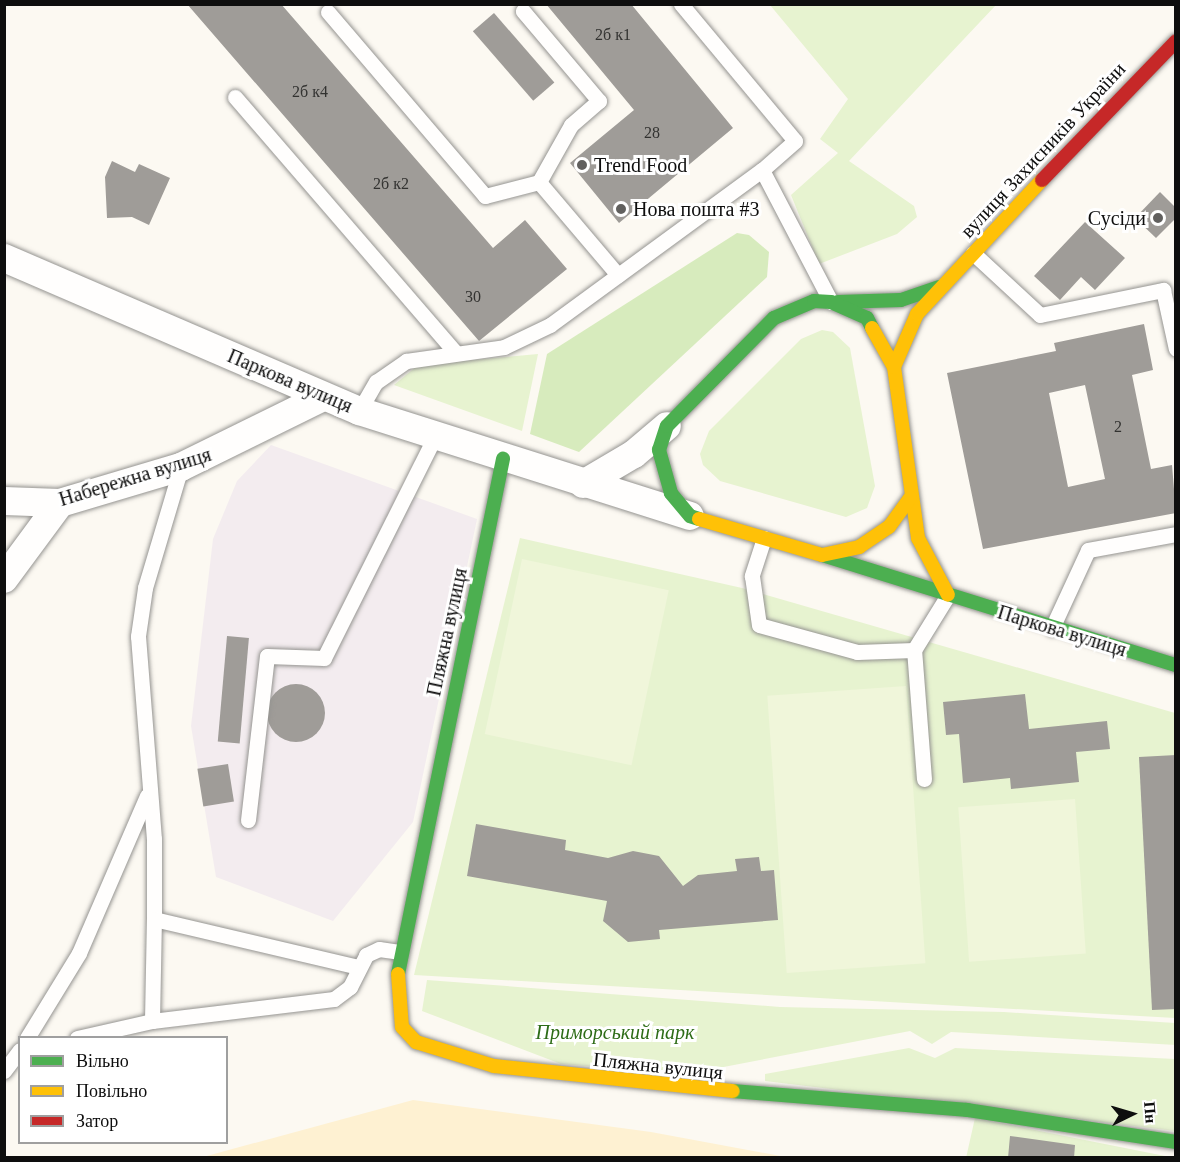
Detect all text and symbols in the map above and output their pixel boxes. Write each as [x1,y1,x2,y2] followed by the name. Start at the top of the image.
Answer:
[595,25,631,45] house number: 2б к1
[955,57,1131,243] street label: вулиця Захисників України
[292,82,328,102] house number: 2б к4
[644,123,660,143] house number: 28
[594,153,687,177] place label: Trend Food
[575,158,589,172] marker: Trend Food
[373,174,409,194] house number: 2б к2
[633,197,759,221] place label: Нова пошта #3
[614,202,628,216] marker: Нова пошта #3
[1088,206,1146,230] place label: Сусіди
[1151,211,1165,225] marker: Сусіди
[465,287,481,307] house number: 30
[224,344,356,418] street label: Паркова вулиця
[1114,417,1122,437] house number: 2
[56,442,214,512] street label: Набережна вулиця
[422,566,472,698] street label: Пляжна вулиця
[995,600,1129,662] street label: Паркова вулиця
[536,1020,694,1044] park label: Приморський парк
[18,1036,228,1144] legend
[592,1047,724,1085] street label: Пляжна вулиця
[76,1051,129,1071] text: Вільно
[76,1081,147,1101] text: Повільно
[1102,1084,1162,1144] north arrow
[1141,1101,1160,1124] text: Пн
[76,1111,118,1131] text: Затор

